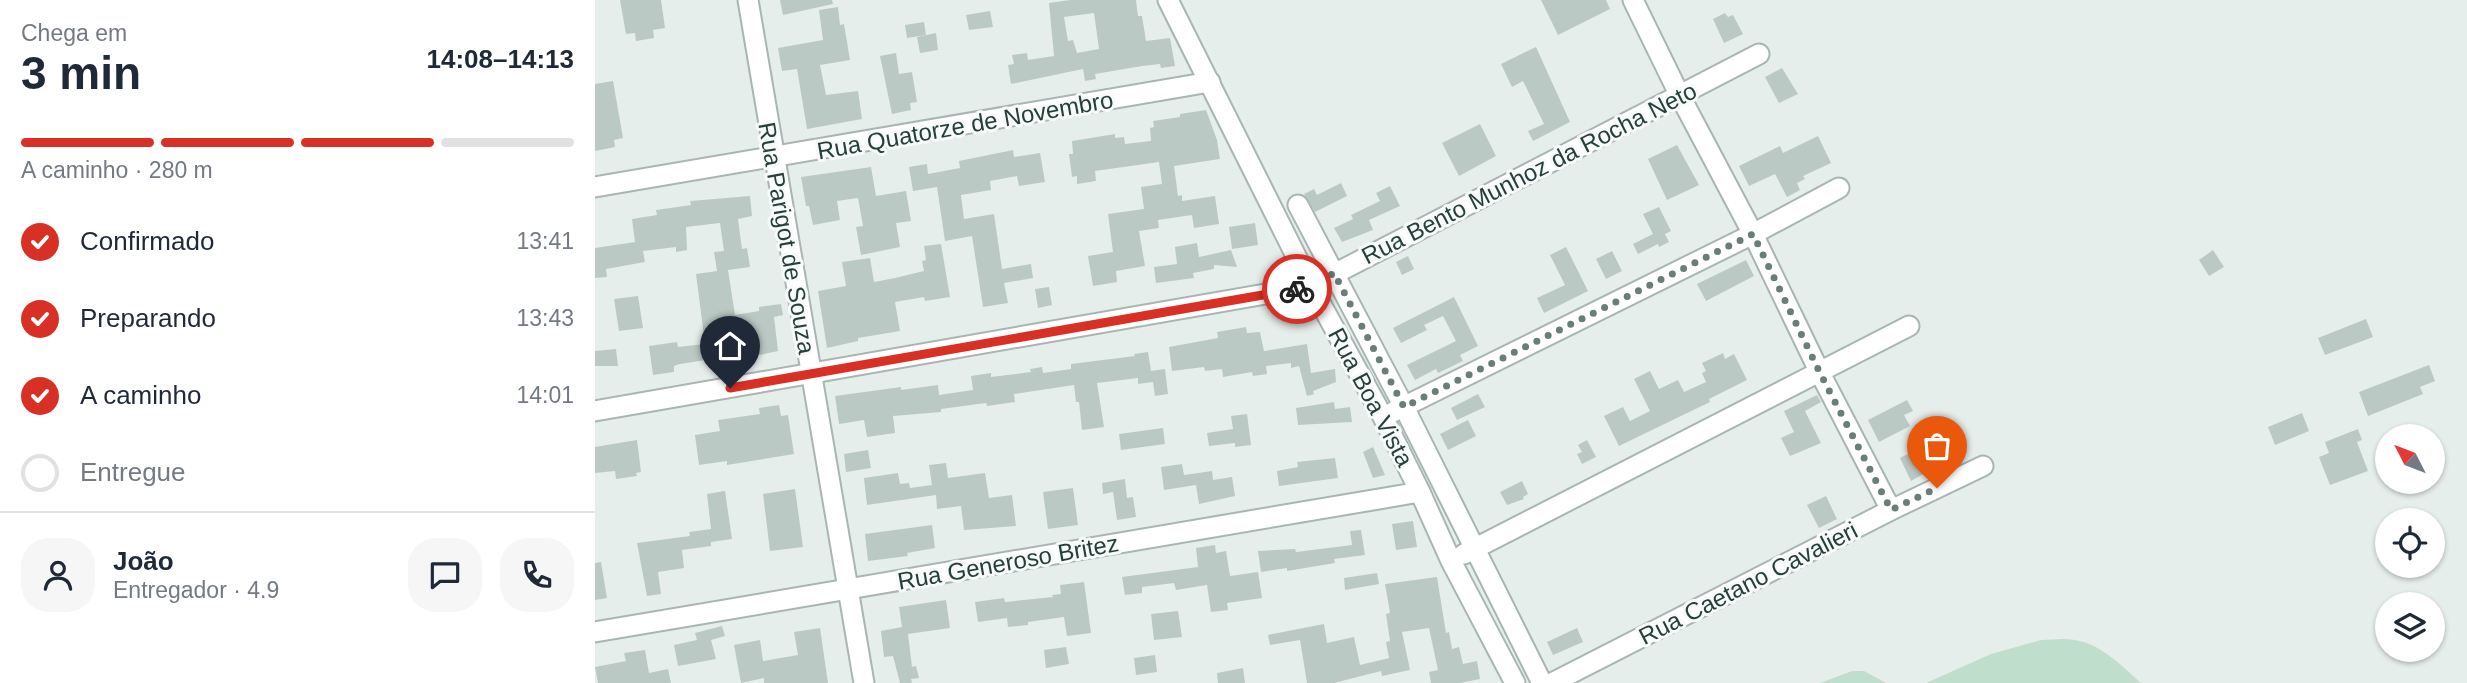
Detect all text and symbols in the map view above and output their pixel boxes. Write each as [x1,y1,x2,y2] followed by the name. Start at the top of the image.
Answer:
[21,20,127,46] text: Chega em
[427,44,574,74] text: 14:08–14:13
[21,47,141,99] text: 3 min
[1357,76,1701,270] street label: Rua Bento Munhoz da Rocha Neto
[815,86,1115,164] street label: Rua Quatorze de Novembro
[753,120,821,357] street label: Rua Parigot de Souza
[21,157,213,183] text: A caminho · 280 m
[21,223,59,261] icon: check
[80,226,214,256] text: Confirmado
[516,228,574,254] text: 13:41
[1262,254,1332,324] courier
[1278,270,1316,308] icon: bike
[21,300,59,338] icon: check
[80,303,216,333] text: Preparando
[516,305,574,331] text: 13:43
[700,316,760,388] pin
[1323,323,1419,471] street label: Rua Boa Vista
[711,327,749,365] icon: home
[21,377,59,415] icon: check
[80,380,201,410] text: A caminho
[516,382,574,408] text: 14:01
[1907,416,1967,488] pin
[2375,424,2445,494] north arrow
[2375,424,2445,662] map controls
[1918,427,1956,465] icon: bag
[80,457,186,487] text: Entregue
[2375,508,2445,578] button: locate
[1634,516,1862,650] street label: Rua Caetano Cavalieri
[895,529,1121,595] street label: Rua Generoso Britez
[21,538,95,612] button: person
[408,538,482,612] button: chat
[500,538,574,612] button: phone
[113,546,174,576] text: João
[113,577,279,603] text: Entregador · 4.9
[2375,592,2445,662] button: layers

